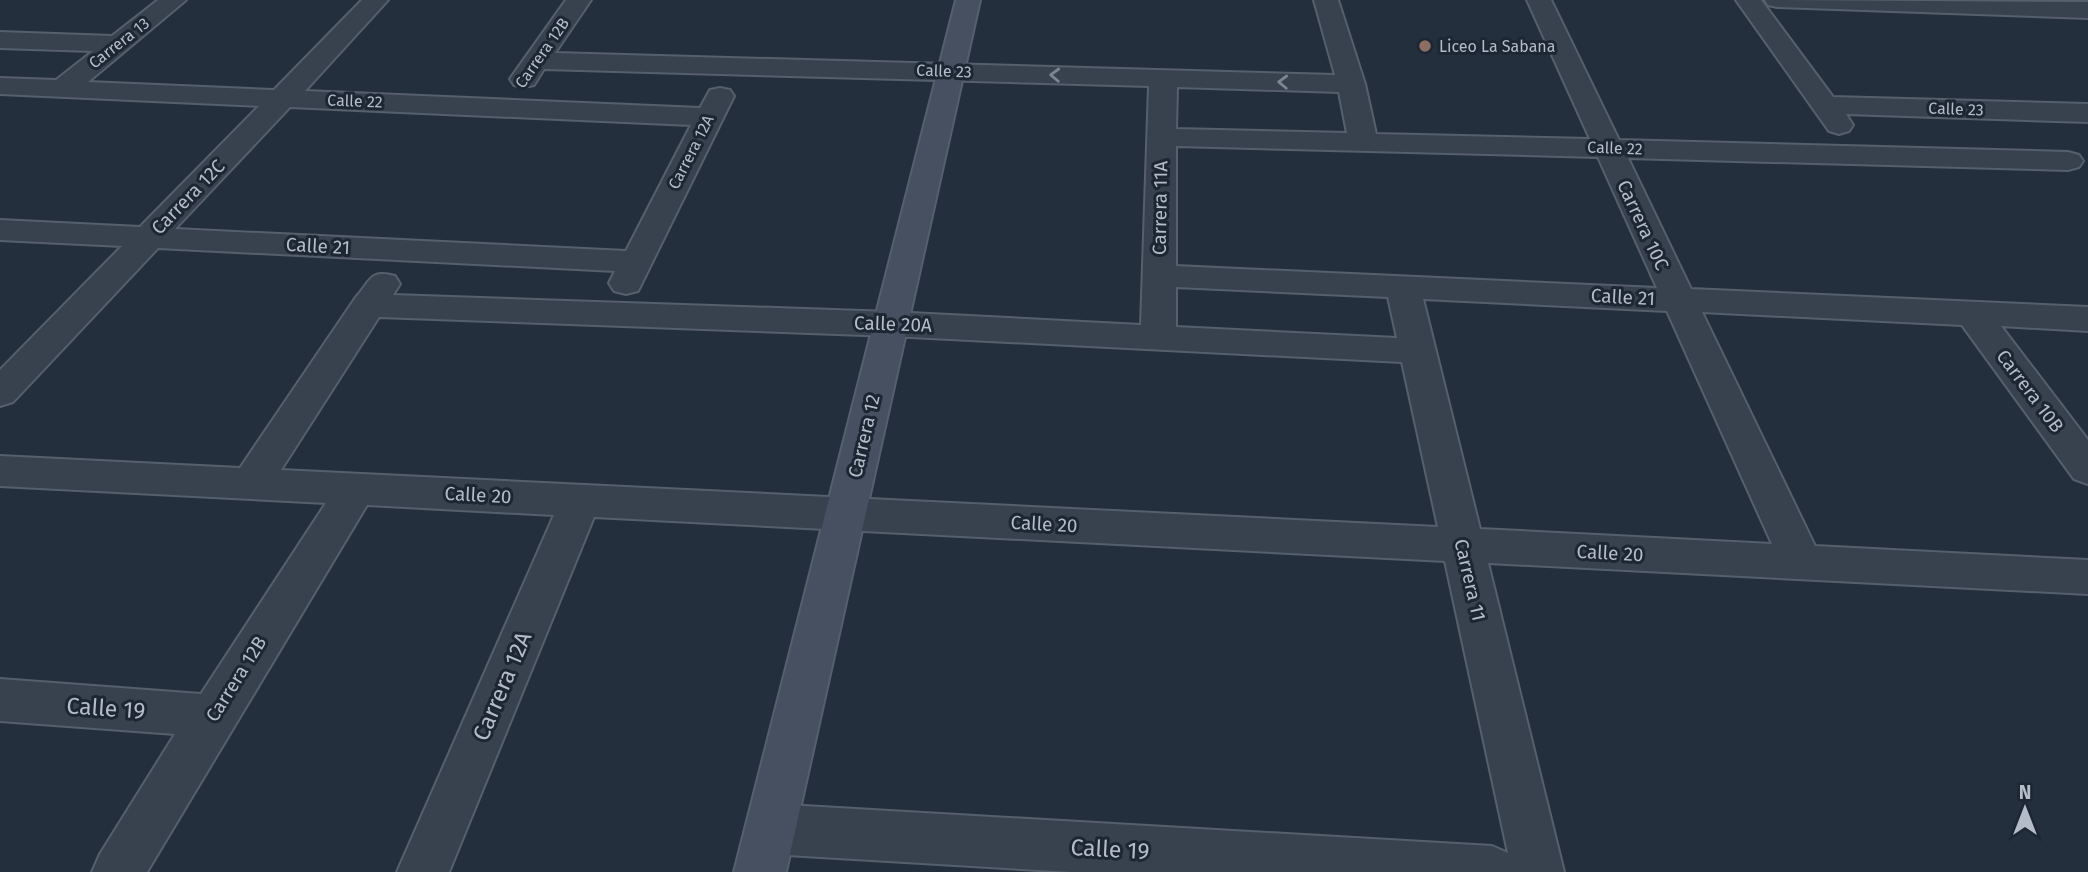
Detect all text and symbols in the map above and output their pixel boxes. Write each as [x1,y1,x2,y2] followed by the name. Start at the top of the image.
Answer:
[85,13,153,73] street label: Carrera 13
[511,14,573,92] street label: Carrera 12B
[1439,37,1555,56] place label: Liceo La Sabana
[1417,38,1433,54] marker: Liceo La Sabana
[916,61,972,81] street label: Calle 23
[1049,67,1060,82] one-way arrow
[1277,75,1288,90] one-way arrow
[327,91,383,111] street label: Calle 22
[1928,99,1984,119] street label: Calle 23
[664,111,718,192] street label: Carrera 12A
[1587,138,1643,158] street label: Calle 22
[147,154,230,239] street label: Carrera 12C
[1148,161,1172,255] street label: Carrera 11A
[1612,176,1674,274] street label: Carrera 10C
[285,233,351,259] street label: Calle 21
[1590,284,1656,310] street label: Calle 21
[854,311,932,337] street label: Calle 20A
[1991,345,2069,437] street label: Carrera 10B
[843,392,885,480] street label: Carrera 12
[444,482,512,508] street label: Calle 20
[1010,511,1078,537] street label: Calle 20
[1449,537,1491,623] street label: Carrera 11
[1576,540,1644,566] street label: Calle 20
[466,626,538,745] street label: Carrera 12A
[201,632,271,726] street label: Carrera 12B
[66,691,146,725] street label: Calle 19
[1990,774,2060,844] north arrow
[2019,781,2031,804] text: N
[1070,833,1150,865] street label: Calle 19

